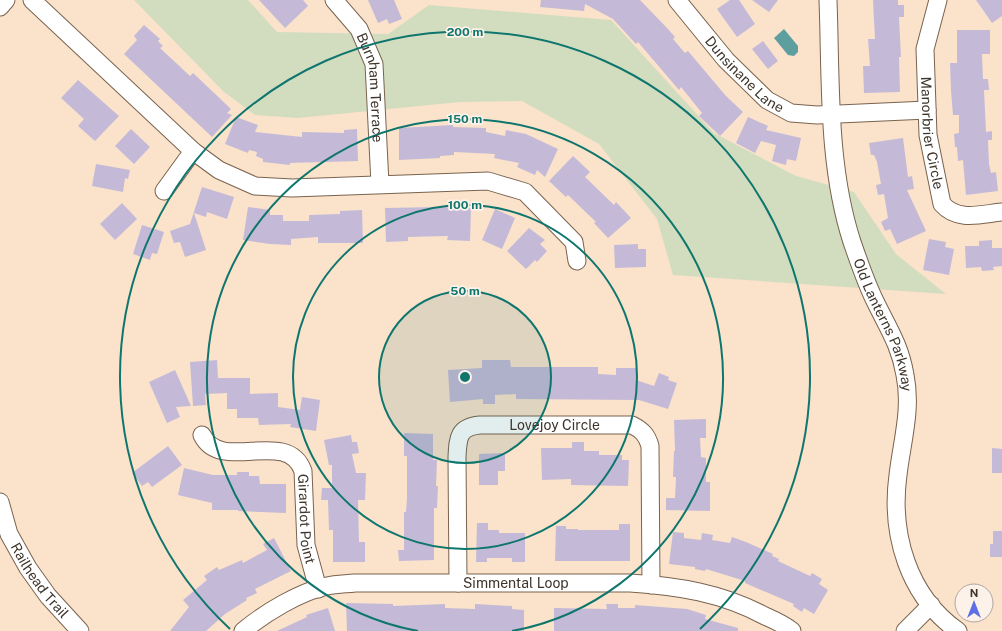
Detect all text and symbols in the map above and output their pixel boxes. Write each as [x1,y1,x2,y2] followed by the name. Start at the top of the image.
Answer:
[447,25,483,39] text: 200 m
[354,30,386,143] street label: Burnham Terrace
[702,33,787,116] street label: Dunsinane Lane
[918,76,947,191] street label: Manorbrier Circle
[448,112,482,126] text: 150 m
[448,198,482,212] text: 100 m
[850,256,915,393] street label: Old Lanterns Parkway
[450,284,480,298] text: 50 m
[458,370,472,384] centre of rings
[509,417,600,433] street label: Lovejoy Circle
[295,473,319,566] street label: Girardot Point
[8,540,72,621] street label: Railhead Trail
[463,575,569,591] street label: Simmental Loop
[954,583,994,623] north arrow
[970,587,978,599] text: N

